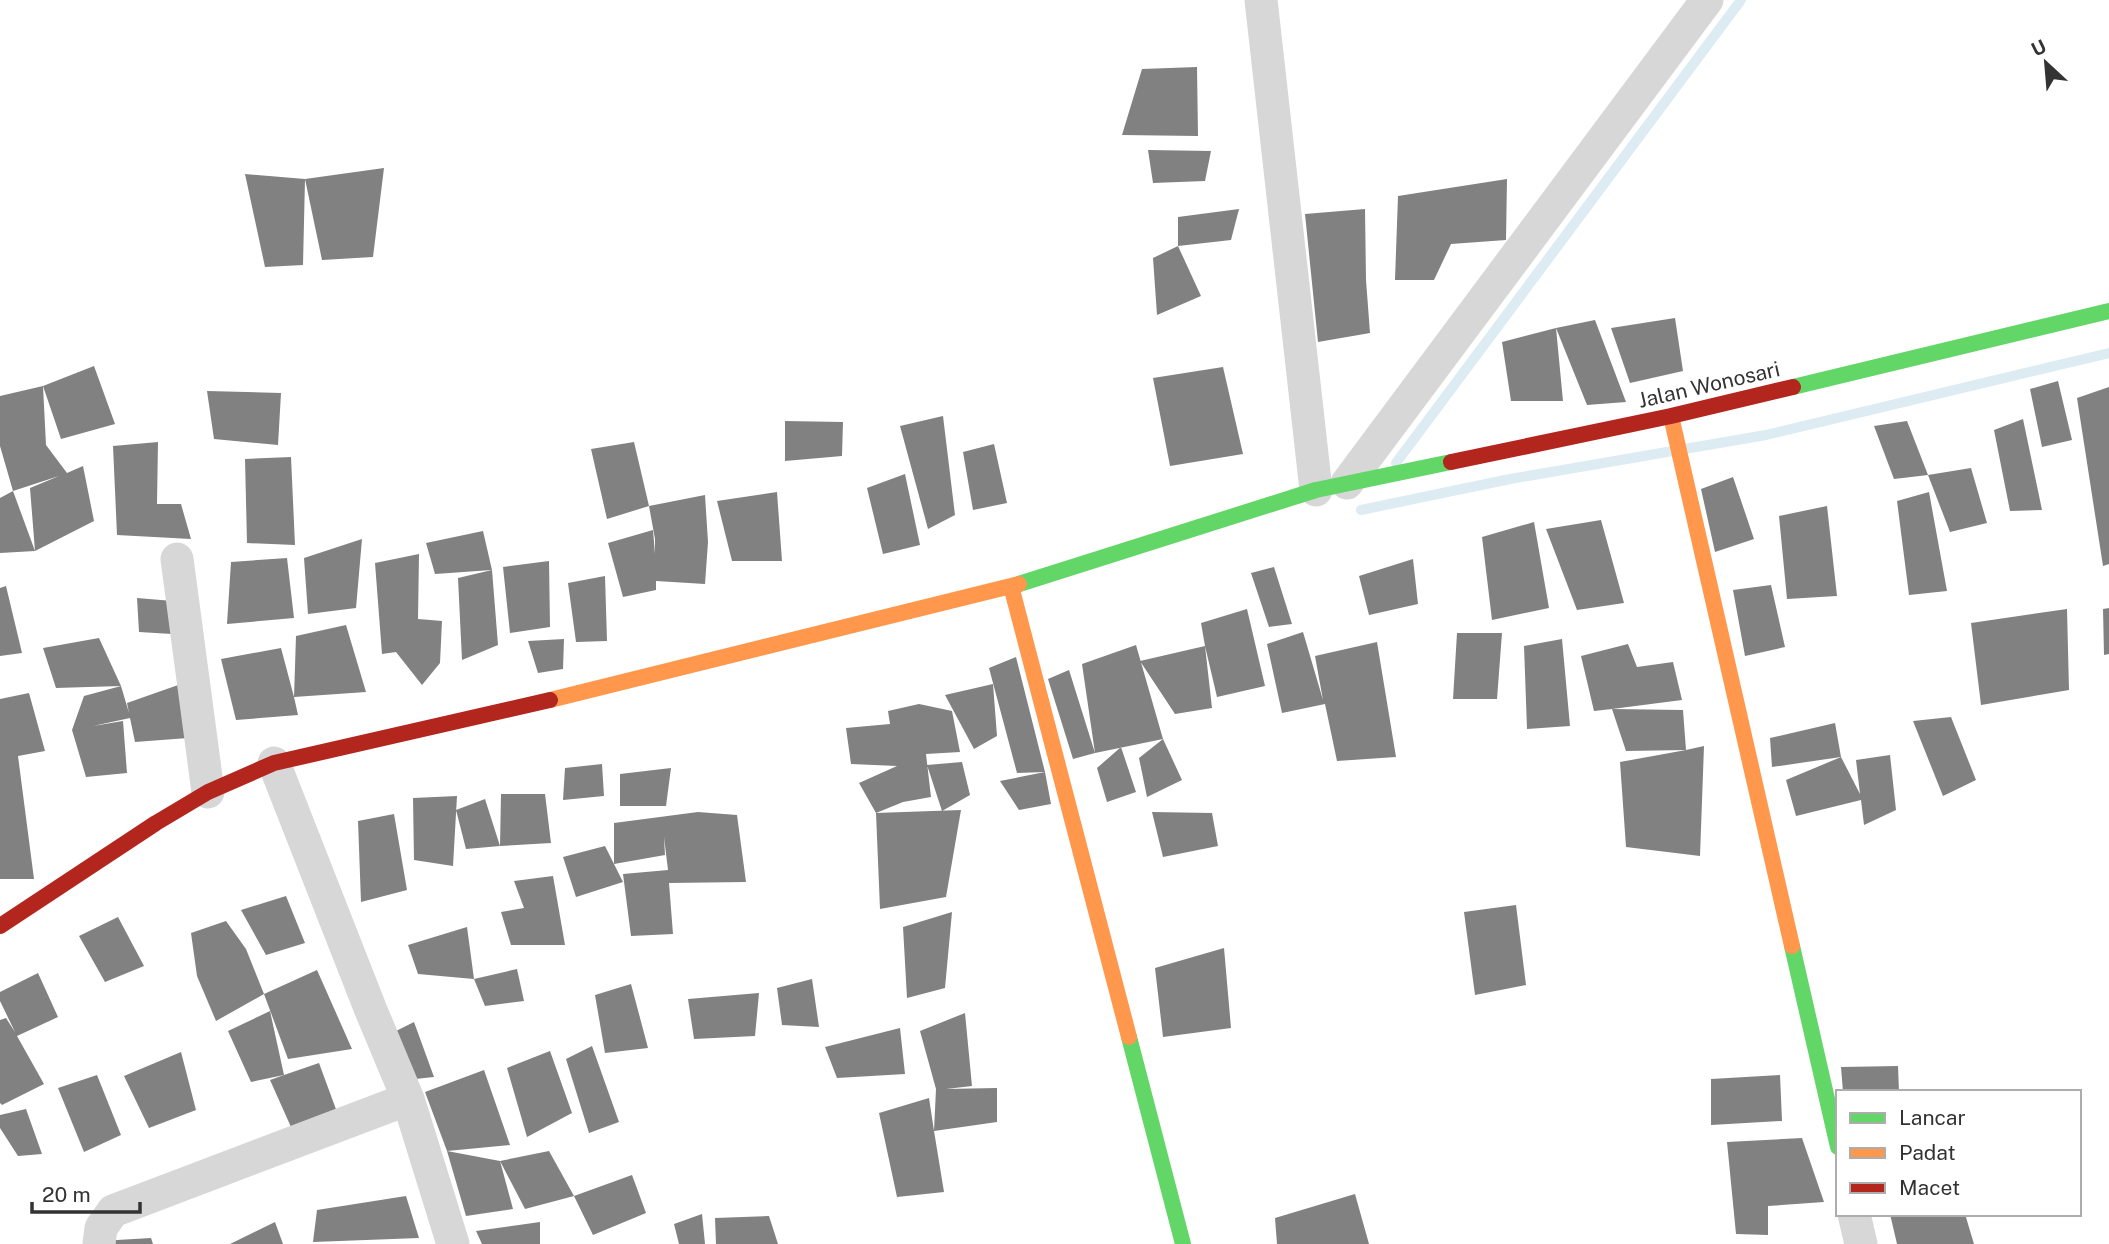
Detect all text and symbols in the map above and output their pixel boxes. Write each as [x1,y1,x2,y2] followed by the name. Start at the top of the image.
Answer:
[2011,28,2081,98] north arrow
[2028,35,2050,61] text: U
[1635,356,1782,413] street label: Jalan Wonosari
[1836,1090,2081,1216] legend
[1899,1105,1966,1130] text: Lancar
[1899,1140,1956,1165] text: Padat
[32,1170,140,1214] scale bar
[1899,1175,1960,1200] text: Macet
[42,1182,91,1207] text: 20 m

